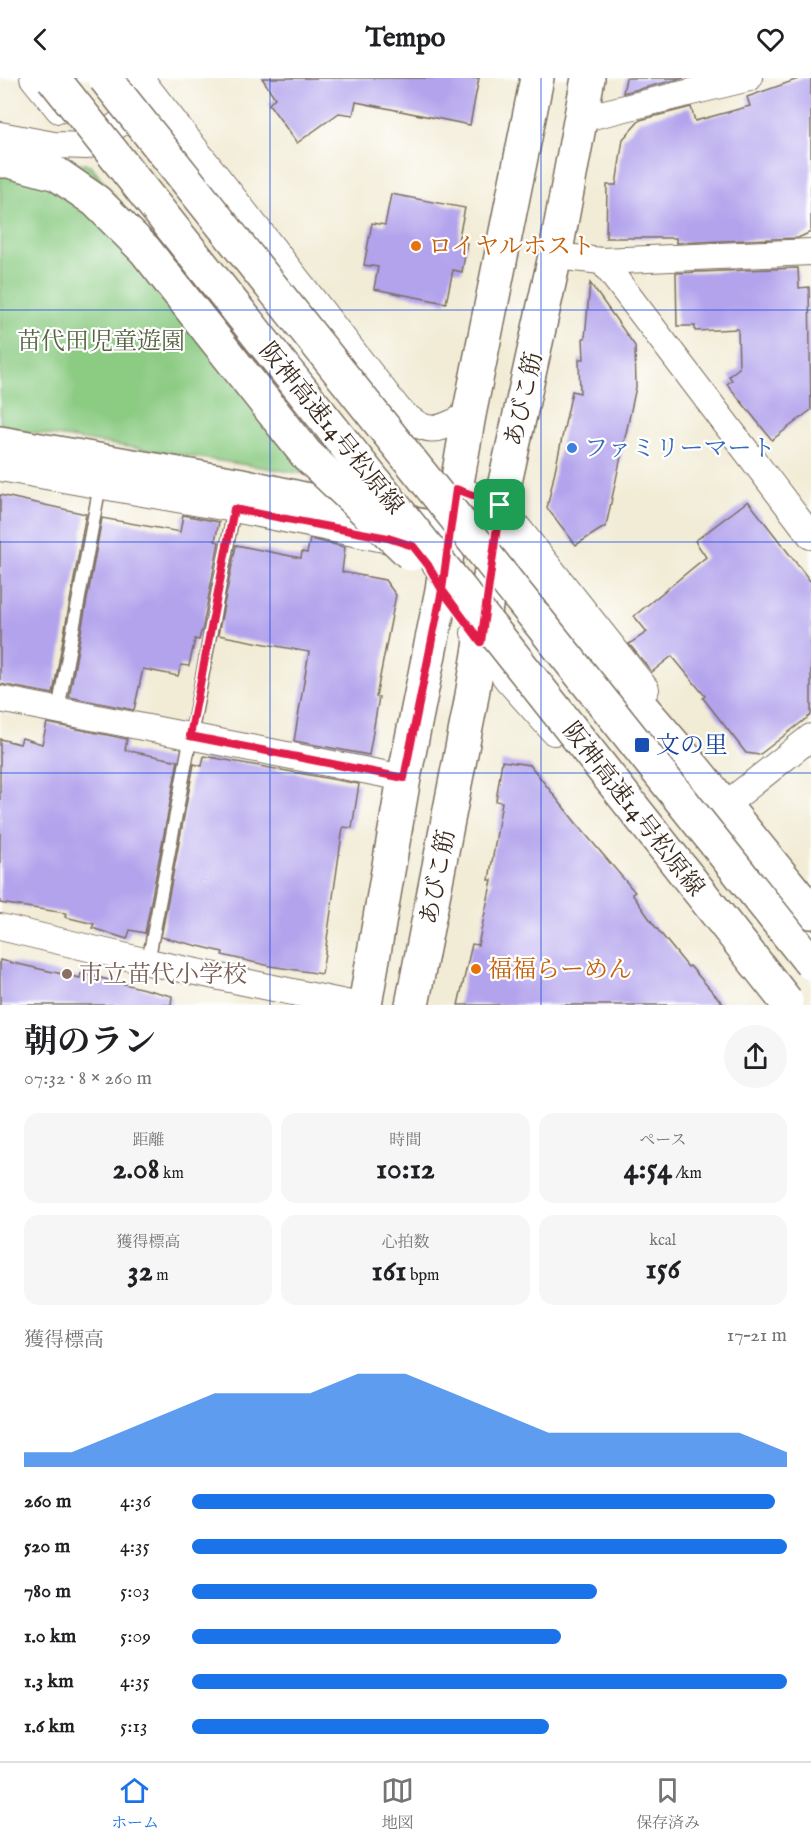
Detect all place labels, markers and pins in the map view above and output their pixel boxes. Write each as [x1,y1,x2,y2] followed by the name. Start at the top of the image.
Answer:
[428,232,595,263] place label: ロイヤルホスト
[409,239,423,253] marker: ロイヤルホスト
[584,434,776,465] place label: ファミリーマート
[565,441,579,455] marker: ファミリーマート
[474,479,525,530] pin
[656,731,728,762] place label: 文の里
[633,736,651,754] marker: 文の里
[488,955,632,986] place label: 福福らーめん
[79,960,247,991] place label: 市立苗代小学校
[469,962,483,976] marker: 福福らーめん
[60,967,74,981] marker: 市立苗代小学校

